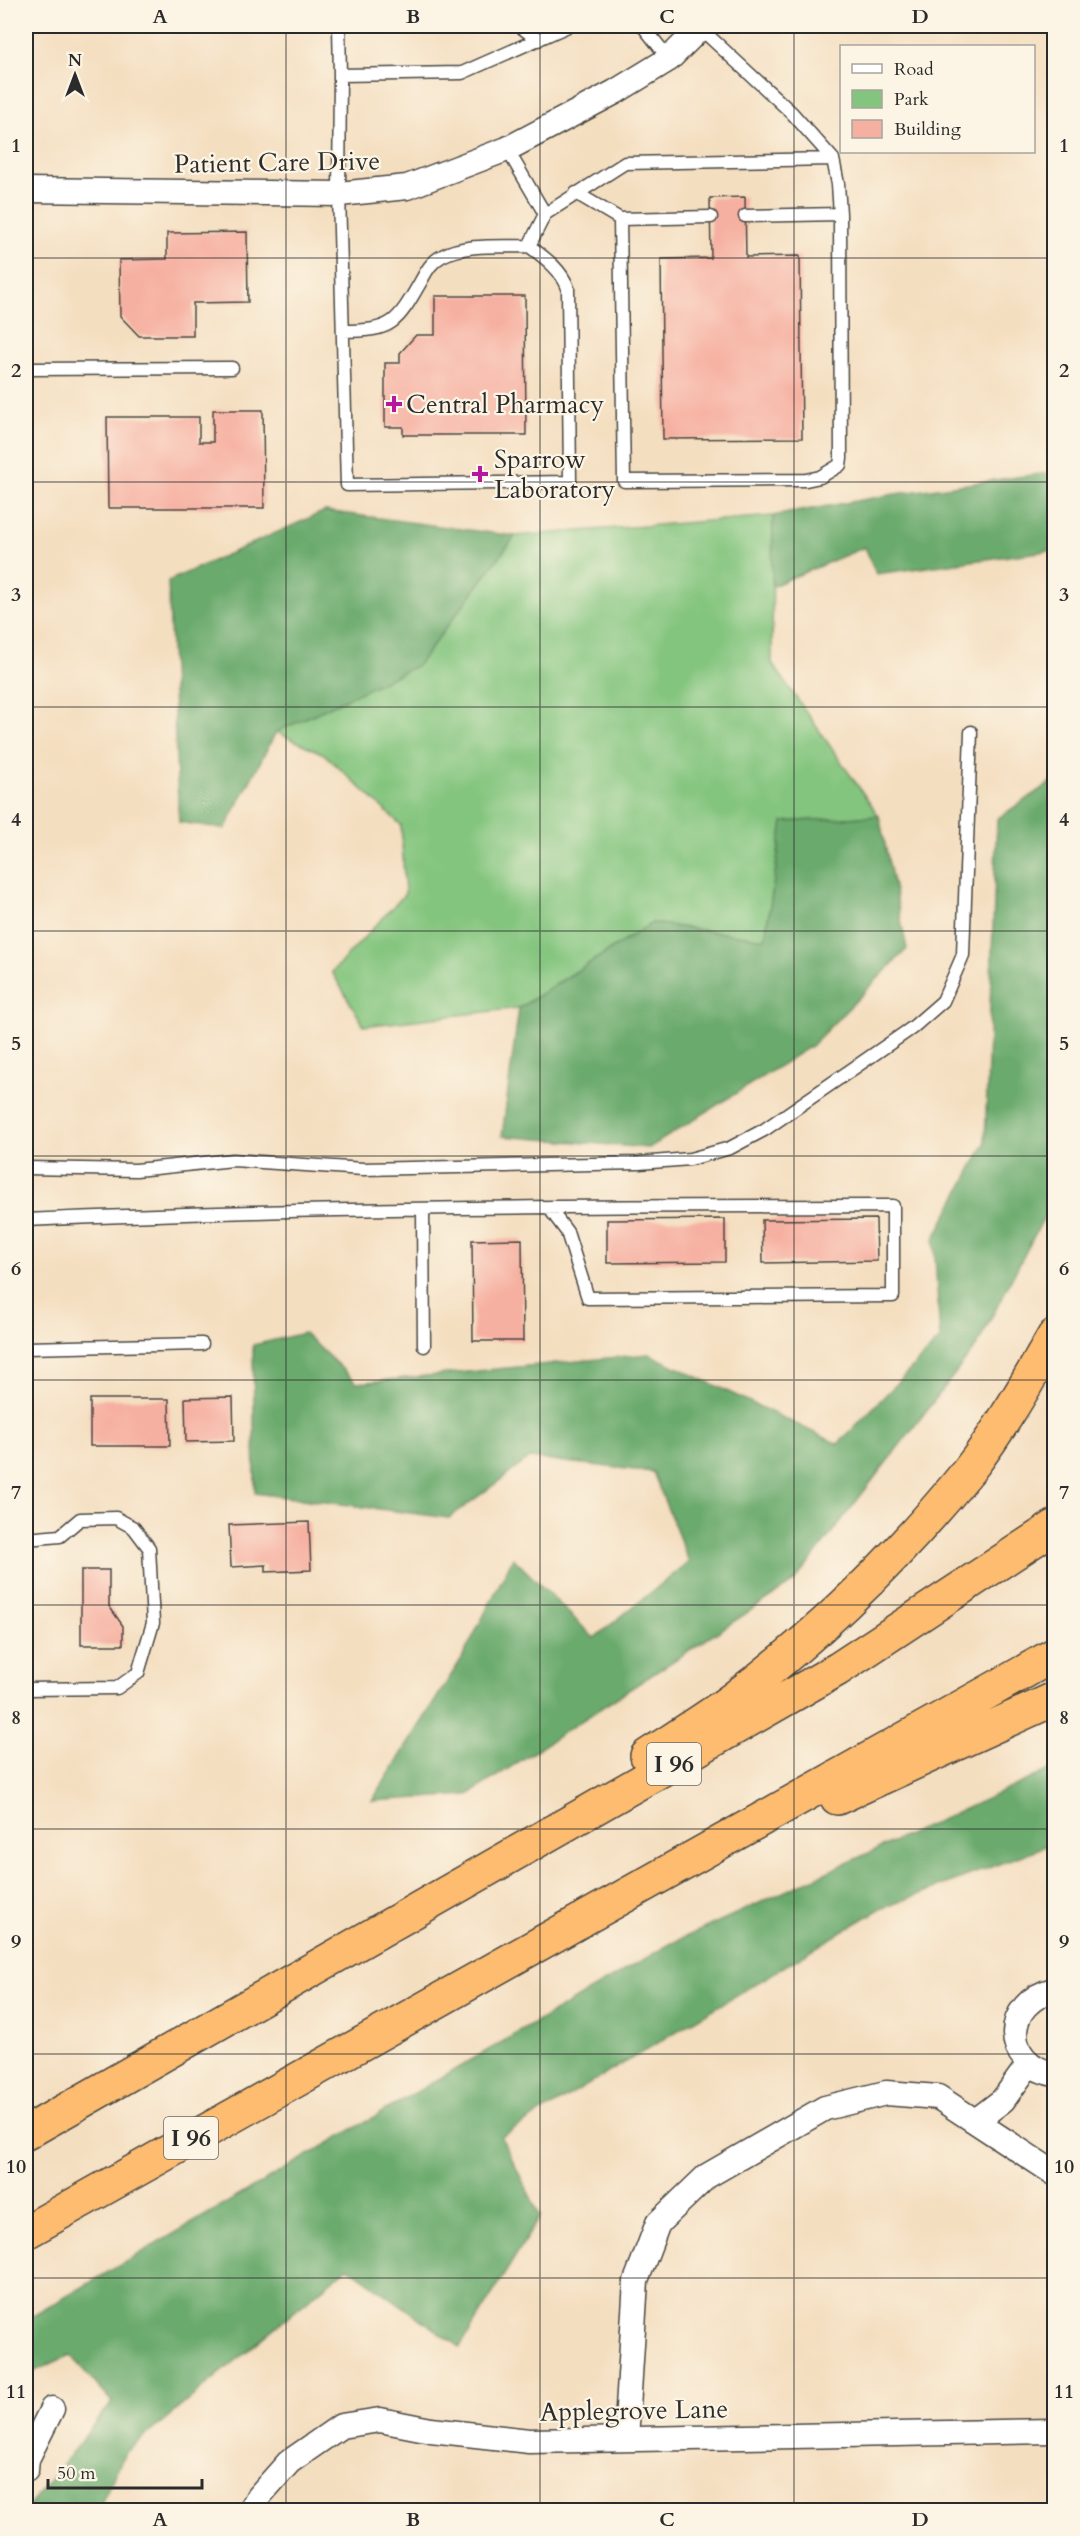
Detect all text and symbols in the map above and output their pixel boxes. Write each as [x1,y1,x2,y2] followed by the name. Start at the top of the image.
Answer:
[152,3,168,30] text: A
[406,3,420,30] text: B
[659,3,675,30] text: C
[911,3,929,30] text: D
[45,45,105,105] north arrow
[840,45,1035,153] legend
[68,50,82,72] text: N
[894,57,934,82] text: Road
[894,87,929,112] text: Park
[894,117,962,142] text: Building
[11,132,21,159] text: 1
[1059,132,1069,159] text: 1
[174,143,380,182] street label: Patient Care Drive
[11,357,21,384] text: 2
[1059,357,1069,384] text: 2
[406,387,604,422] place label: Central Pharmacy
[387,397,401,411] marker: Central Pharmacy
[494,442,615,507] place label: Sparrow Laboratory
[471,465,489,483] marker: Sparrow Laboratory
[11,581,21,608] text: 3
[1059,581,1069,608] text: 3
[11,806,21,833] text: 4
[1059,806,1069,833] text: 4
[11,1030,21,1057] text: 5
[1059,1030,1069,1057] text: 5
[11,1255,21,1282] text: 6
[1059,1255,1069,1282] text: 6
[11,1479,21,1506] text: 7
[1059,1479,1069,1506] text: 7
[11,1704,21,1731] text: 8
[1059,1704,1069,1731] text: 8
[647,1743,701,1785] road number: I 96
[11,1928,21,1955] text: 9
[1059,1928,1069,1955] text: 9
[164,2117,218,2159] road number: I 96
[6,2153,26,2180] text: 10
[1054,2153,1074,2180] text: 10
[6,2378,26,2405] text: 11
[1054,2378,1074,2405] text: 11
[540,2391,728,2430] street label: Applegrove Lane
[48,2452,202,2490] scale bar
[57,2461,96,2486] text: 50 m
[152,2506,168,2533] text: A
[406,2506,420,2533] text: B
[659,2506,675,2533] text: C
[911,2506,929,2533] text: D

